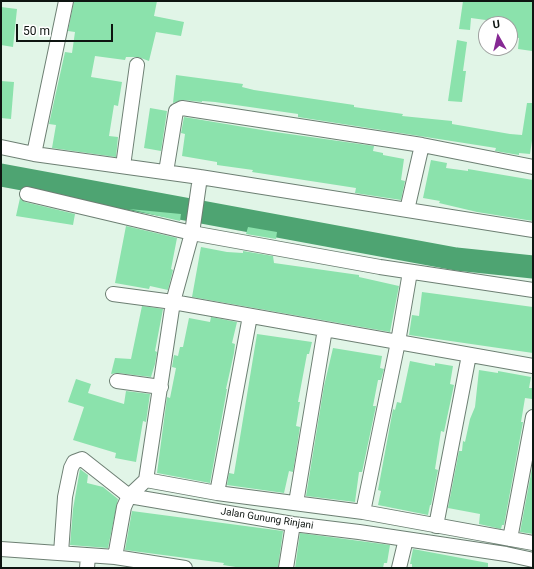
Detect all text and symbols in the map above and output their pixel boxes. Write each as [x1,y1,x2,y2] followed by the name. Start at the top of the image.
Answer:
[18,16,115,42] scale bar
[478,16,518,56] north arrow
[492,18,501,32] text: U
[23,24,50,38] text: 50 m
[220,506,314,532] street label: Jalan Gunung Rinjani

